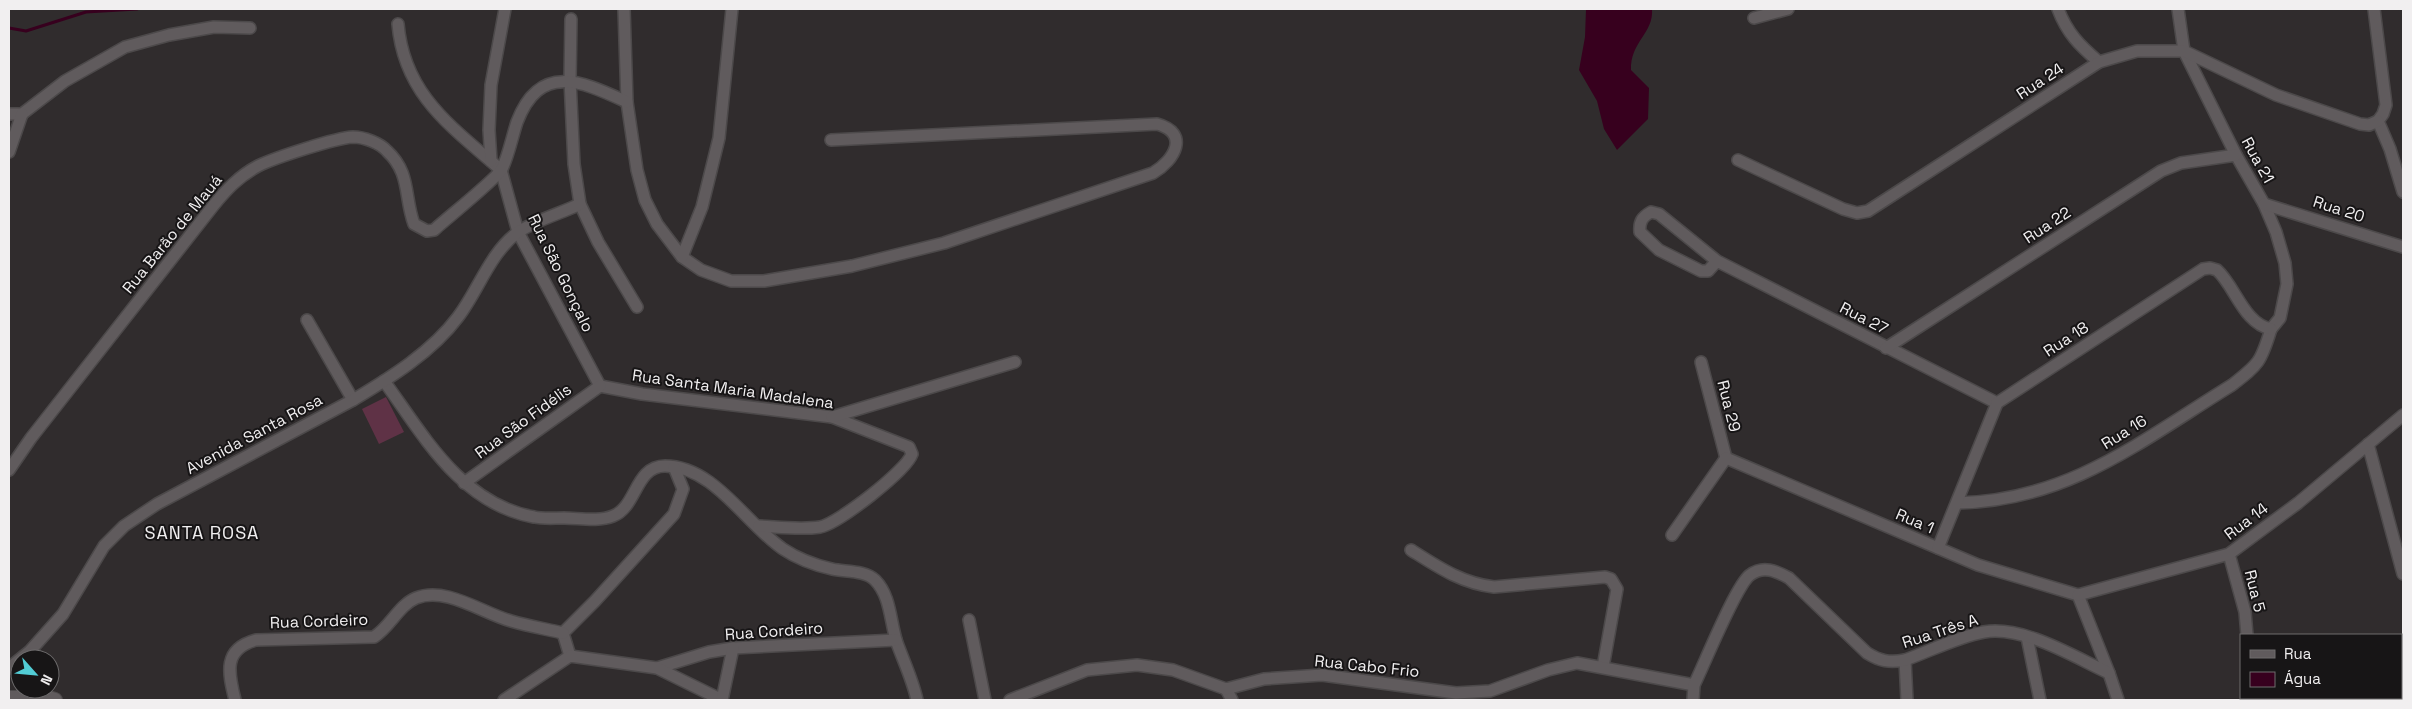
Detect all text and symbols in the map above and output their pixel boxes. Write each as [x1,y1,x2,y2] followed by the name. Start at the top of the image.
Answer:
[2012,58,2068,104] street label: Rua 24
[2237,133,2279,187] street label: Rua 21
[117,170,227,298] street label: Rua Barão de Mauá
[2311,191,2367,227] street label: Rua 20
[2019,202,2075,248] street label: Rua 22
[523,211,599,335] street label: Rua São Gonçalo
[1836,297,1892,339] street label: Rua 27
[2039,317,2093,361] street label: Rua 18
[631,364,835,414] street label: Rua Santa Maria Madalena
[1712,378,1746,434] street label: Rua 29
[470,379,576,463] street label: Rua São Fidélis
[182,389,326,479] street label: Avenida Santa Rosa
[2097,410,2151,454] street label: Rua 16
[2220,498,2272,544] street label: Rua 14
[1893,504,1937,538] street label: Rua 1
[145,521,259,544] district label: SANTA ROSA
[2240,568,2270,614] street label: Rua 5
[269,609,369,633] street label: Rua Cordeiro
[1899,609,1981,653] street label: Rua Três A
[724,617,824,645] street label: Rua Cordeiro
[2240,634,2402,699] legend
[2284,644,2312,663] text: Rua
[10,649,60,699] north arrow
[1313,650,1421,682] street label: Rua Cabo Frio
[2284,669,2321,688] text: Água
[36,672,57,688] text: N

